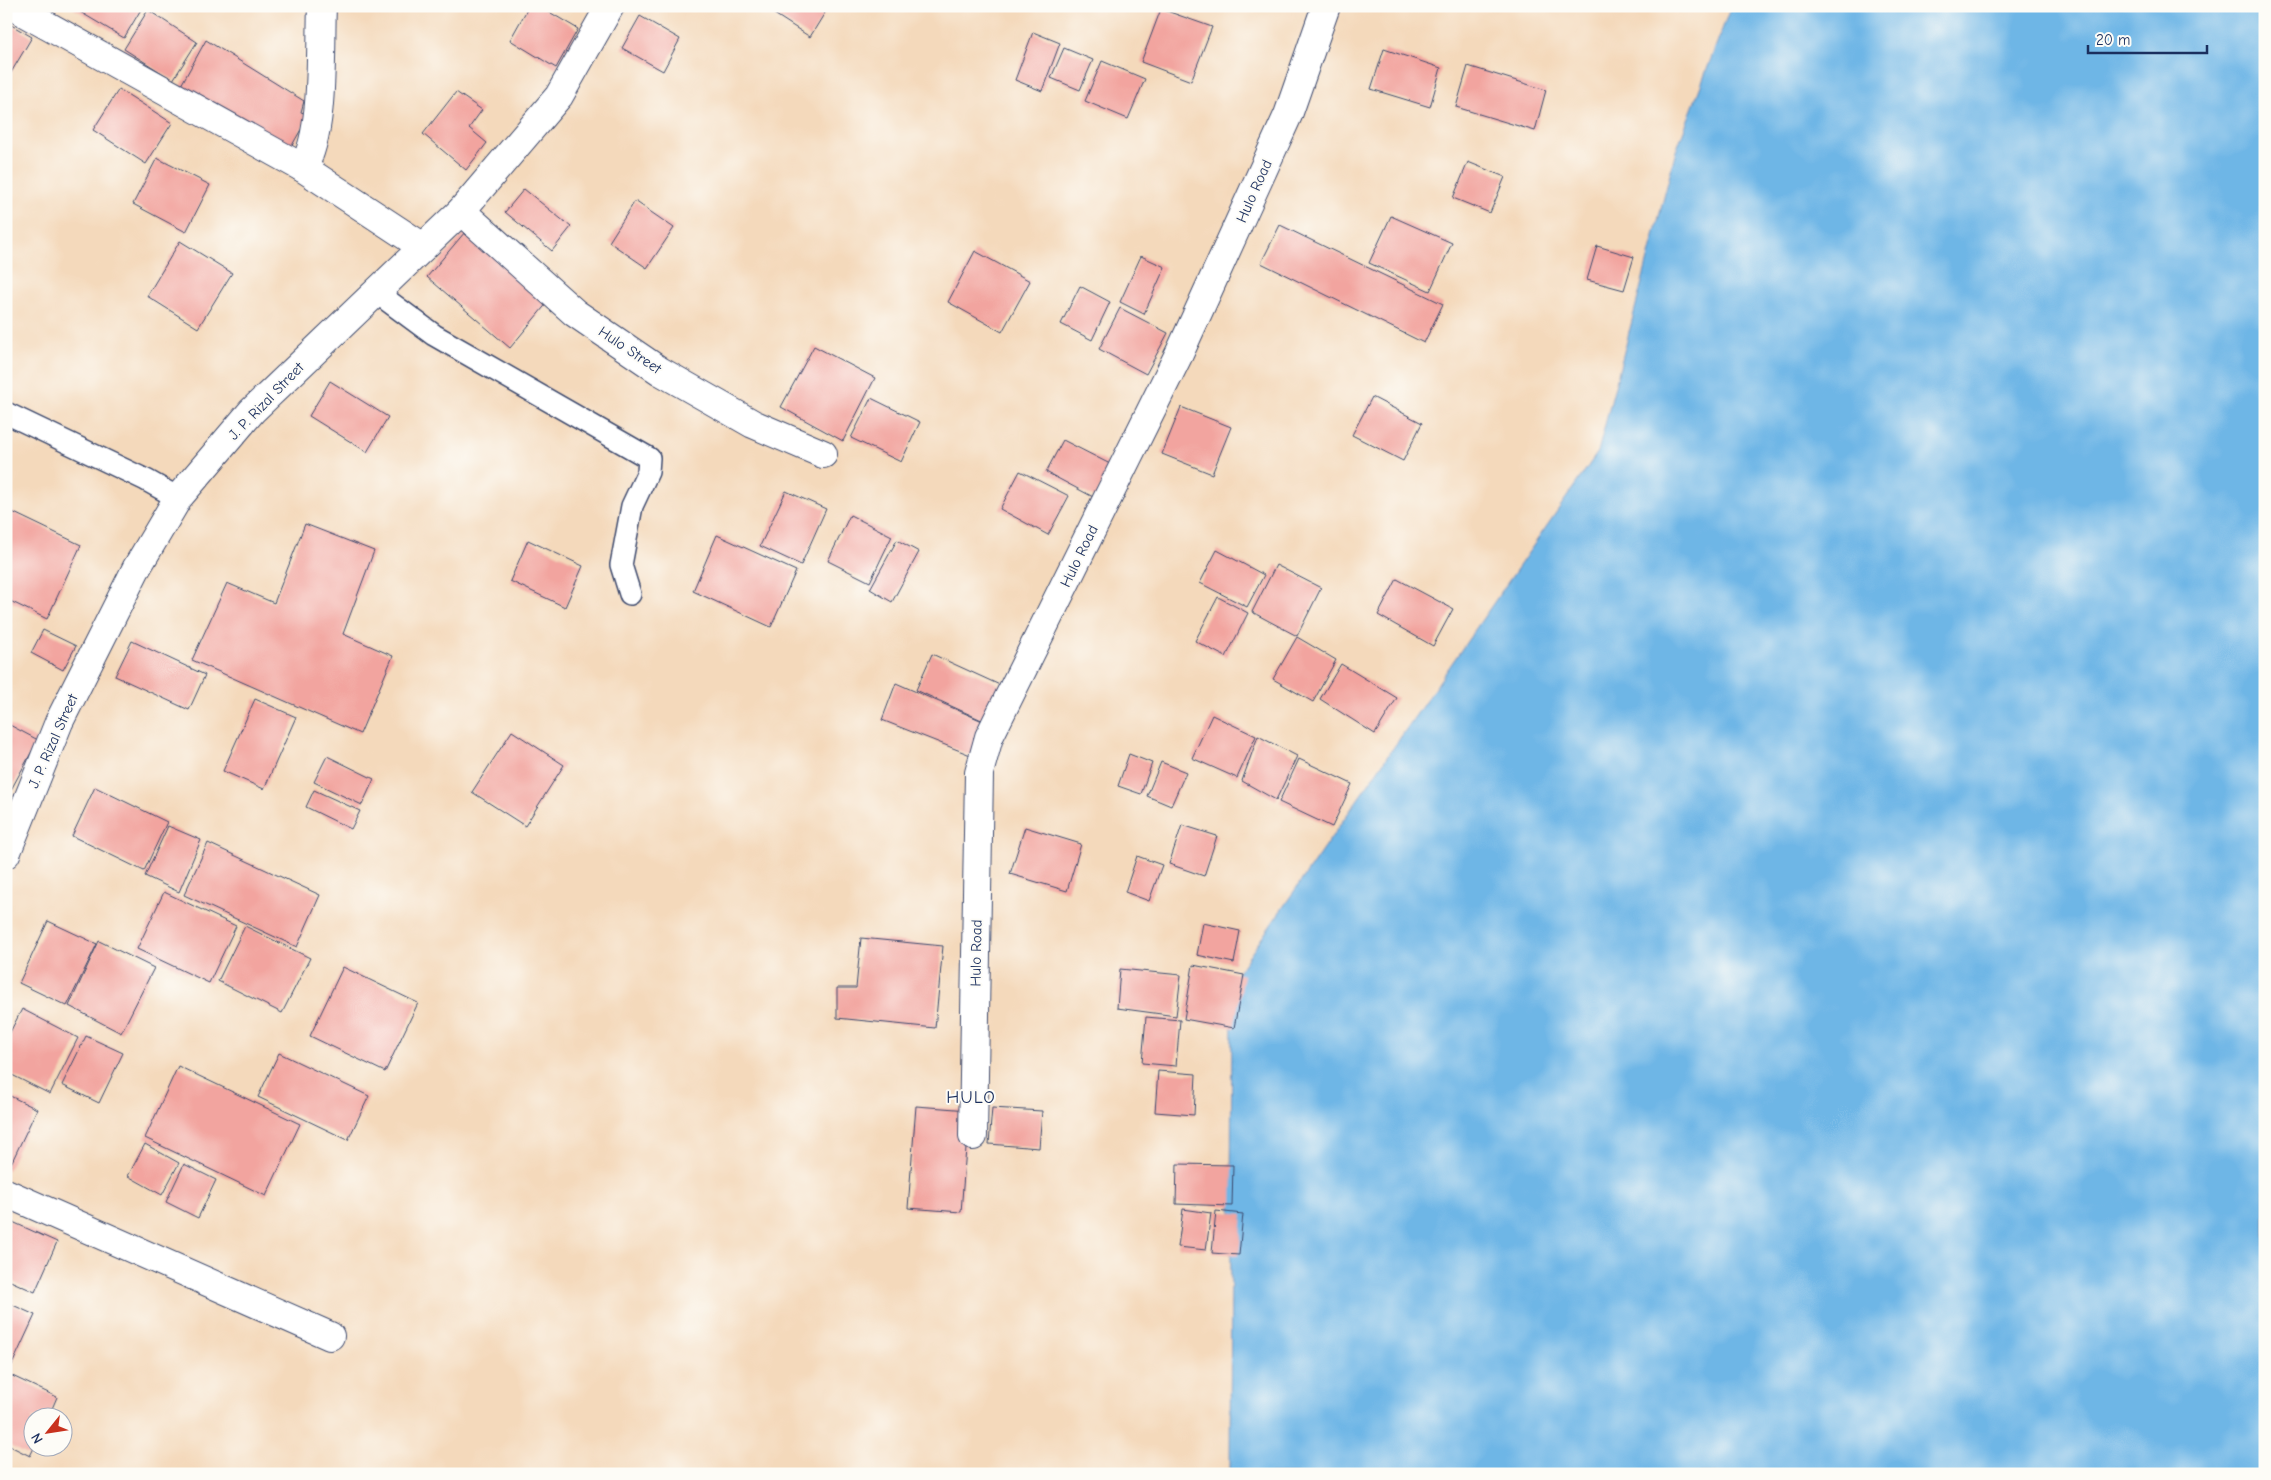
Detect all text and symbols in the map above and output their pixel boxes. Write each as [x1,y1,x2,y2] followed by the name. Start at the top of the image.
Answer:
[2088,22,2207,54] scale bar
[2096,31,2130,49] text: 20 m
[1232,157,1276,225] street label: Hulo Road
[595,322,666,378] street label: Hulo Street
[224,358,308,444] street label: J. P. Rizal Street
[1056,522,1102,590] street label: Hulo Road
[24,691,82,791] street label: J. P. Rizal Street
[966,919,986,987] street label: Hulo Road
[946,1087,996,1108] district label: HULO
[22,1408,72,1458] north arrow
[28,1430,47,1446] text: N

